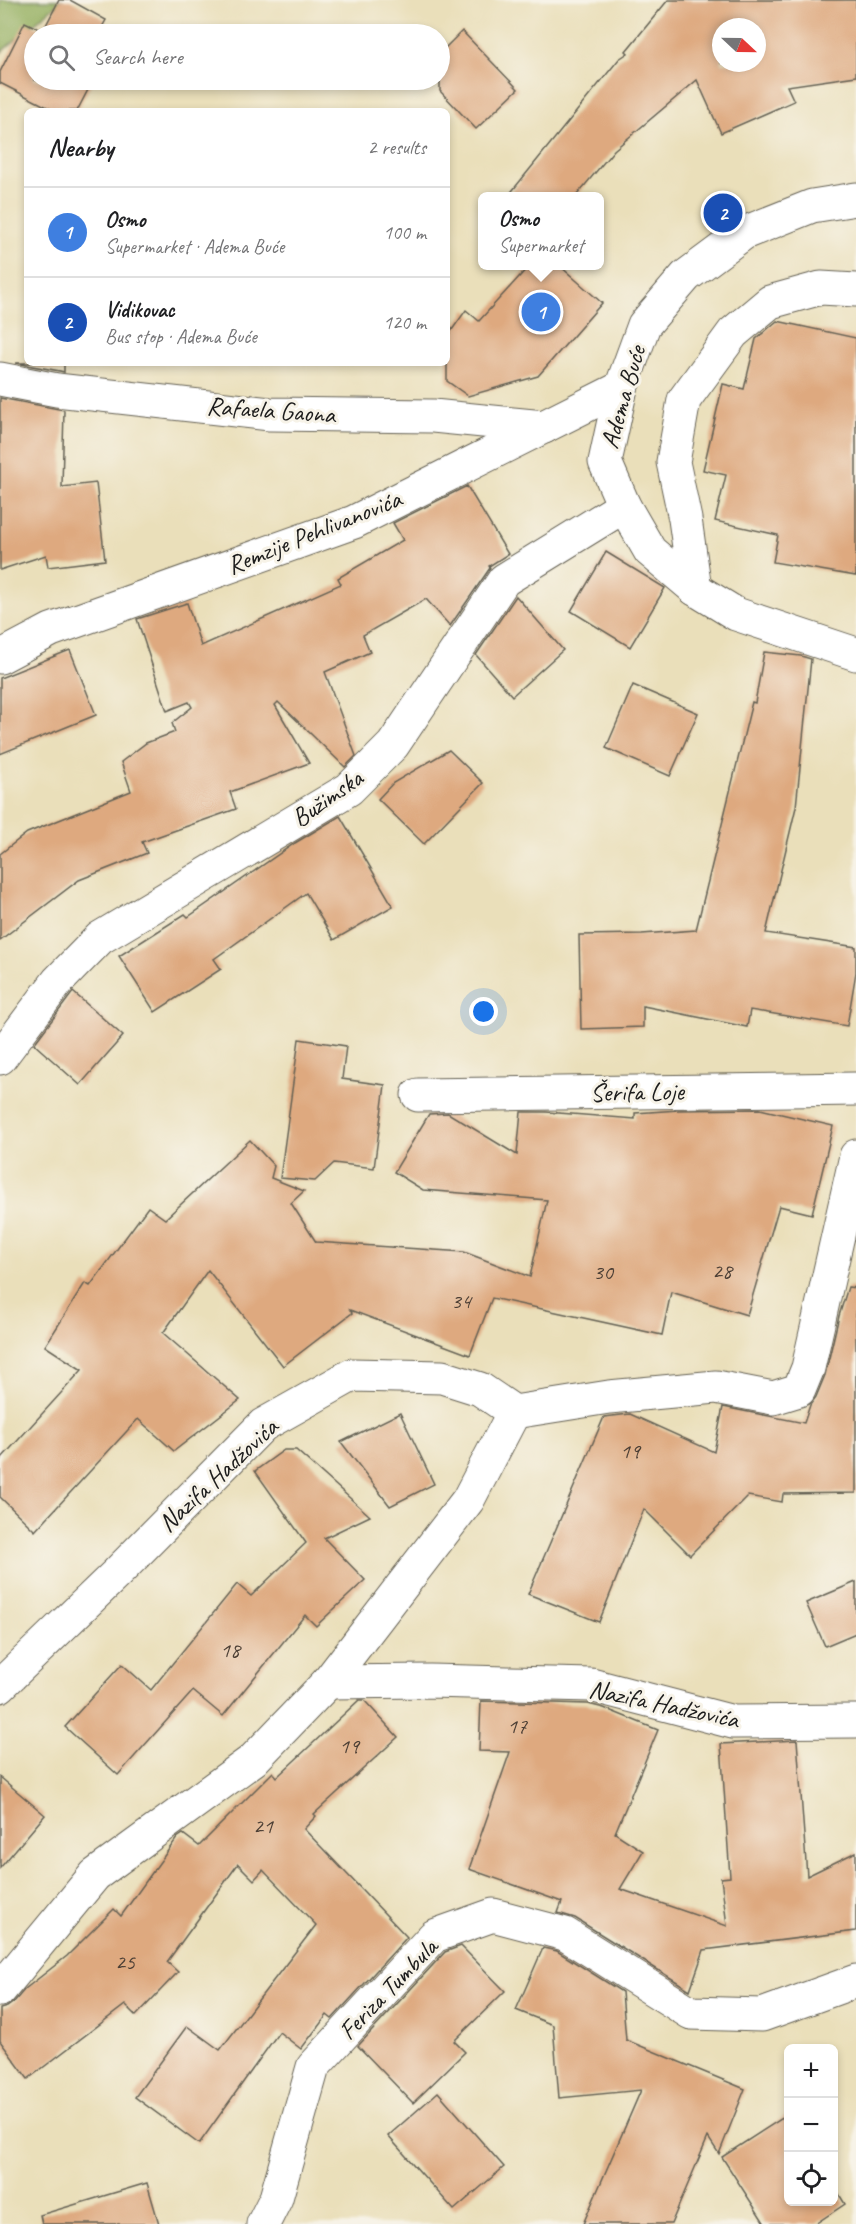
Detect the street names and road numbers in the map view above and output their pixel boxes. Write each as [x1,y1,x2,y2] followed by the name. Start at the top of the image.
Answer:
[593,339,654,452] street label: Adema Buće
[206,389,338,431] street label: Rafaela Gaona
[222,481,408,582] street label: Remzije Pehlivanovića
[285,761,370,834] street label: Bužimska
[590,1075,686,1109] street label: Šerifa Loje
[151,1410,286,1539] street label: Nazifa Hadžovića
[586,1672,744,1736] street label: Nazifa Hadžovića
[331,1929,446,2047] street label: Feriza Tumbula

